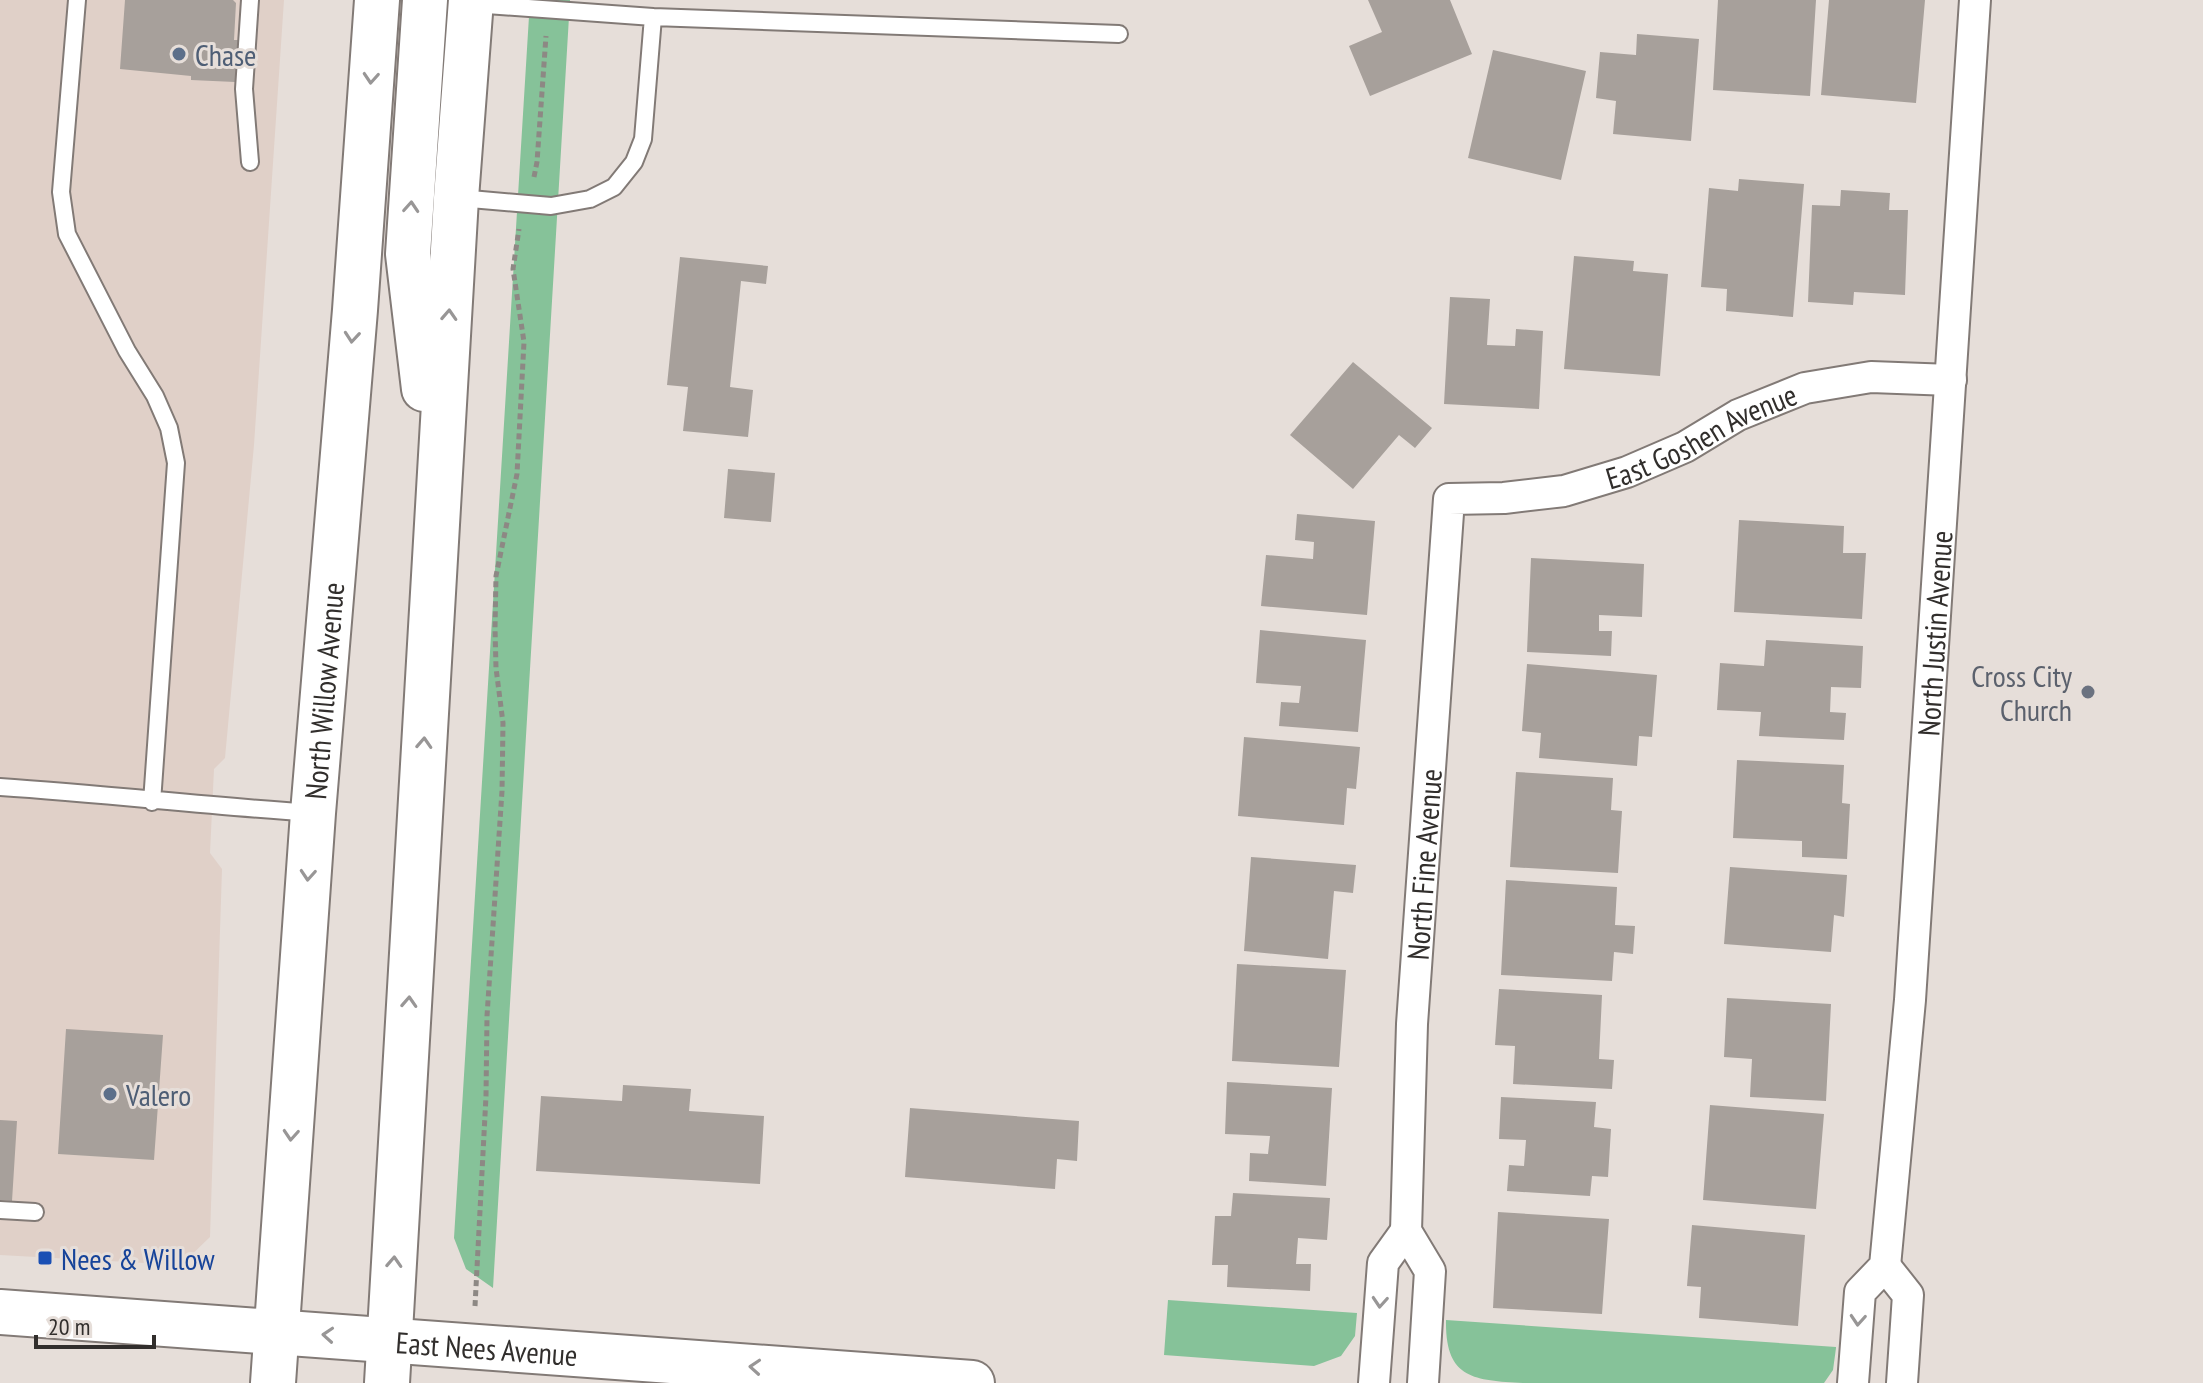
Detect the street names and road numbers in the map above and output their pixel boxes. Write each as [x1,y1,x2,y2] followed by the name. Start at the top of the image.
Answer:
[1601,374,1802,497] street label: East Goshen Avenue
[1908,529,1960,737] street label: North Justin Avenue
[295,581,352,801] street label: North Willow Avenue
[1397,767,1449,961] street label: North Fine Avenue
[395,1321,579,1374] street label: East Nees Avenue

